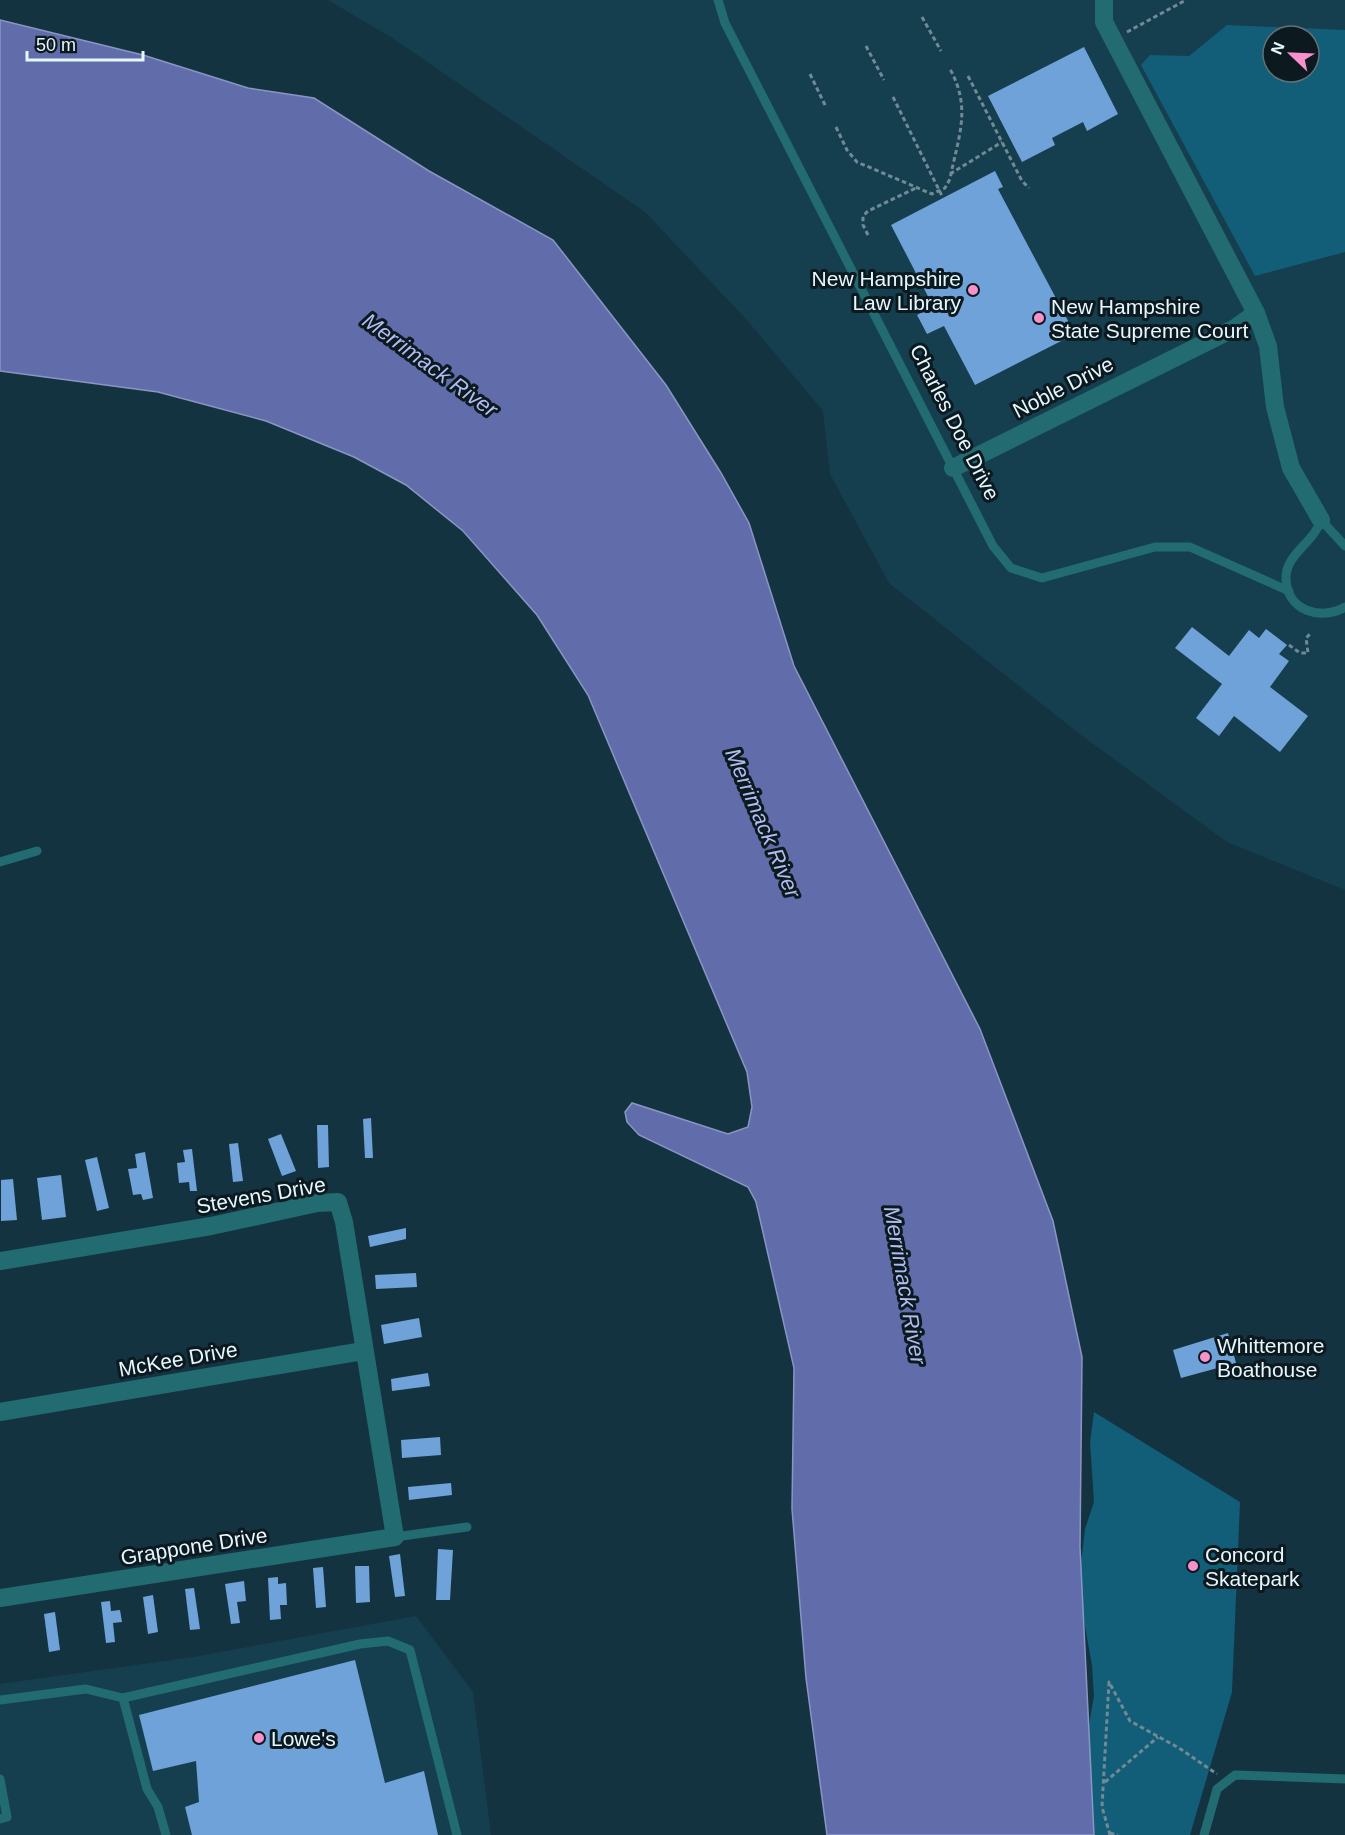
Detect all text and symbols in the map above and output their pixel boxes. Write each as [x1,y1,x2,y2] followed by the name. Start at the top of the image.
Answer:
[27,24,142,62] scale bar
[1261,24,1321,84] north arrow
[36,35,76,55] text: 50 m
[1268,40,1288,57] text: N
[812,267,961,314] place label: New Hampshire Law Library
[966,283,980,297] marker: New Hampshire Law Library
[1051,295,1248,342] place label: New Hampshire State Supreme Court
[358,308,503,423] water label: Merrimack River
[1032,311,1046,325] marker: New Hampshire State Supreme Court
[906,340,1004,504] street label: Charles Doe Drive
[1009,352,1117,422] street label: Noble Drive
[720,744,806,903] water label: Merrimack River
[195,1172,327,1218] street label: Stevens Drive
[879,1204,932,1368] water label: Merrimack River
[1217,1334,1324,1381] place label: Whittemore Boathouse
[117,1337,239,1381] street label: McKee Drive
[1198,1350,1212,1364] marker: Whittemore Boathouse
[119,1523,269,1569] street label: Grappone Drive
[1205,1543,1300,1590] place label: Concord Skatepark
[1186,1559,1200,1573] marker: Concord Skatepark
[271,1727,336,1750] place label: Lowe's
[252,1731,266,1745] marker: Lowe's

